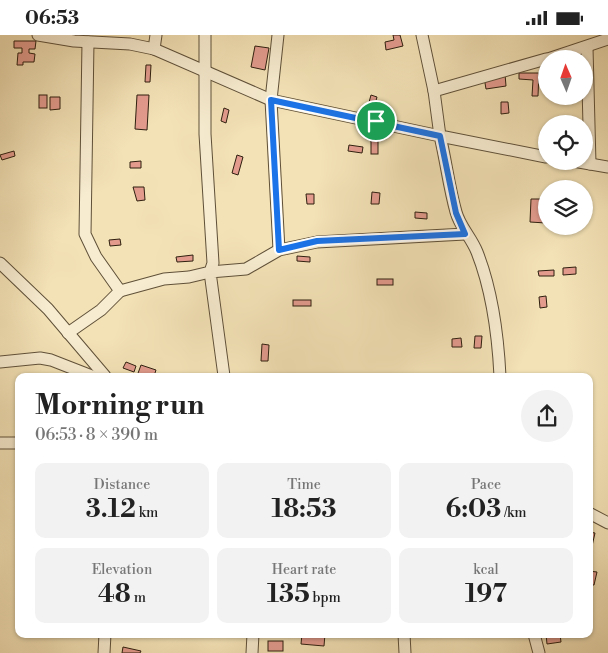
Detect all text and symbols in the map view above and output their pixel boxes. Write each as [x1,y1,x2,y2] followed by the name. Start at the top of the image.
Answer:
[25,6,79,30] text: 06:53
[538,50,592,105] north arrow
[538,50,593,235] map controls
[355,100,397,142] pin
[362,107,390,135] icon: arrive
[538,115,593,170] button: locate
[538,180,593,235] button: layers
[35,388,204,423] text: Morning run
[521,390,573,442] button: share
[35,425,158,445] text: 06:53 · 8 × 390 m
[94,476,150,494] text: Distance
[287,476,321,494] text: Time
[471,476,501,494] text: Pace
[86,494,136,525] text: 3.12
[272,494,336,525] text: 18:53
[446,494,501,525] text: 6:03
[136,504,158,522] text: km
[501,504,526,522] text: /km
[92,561,152,579] text: Elevation
[272,561,336,579] text: Heart rate
[473,561,499,579] text: kcal
[98,579,131,610] text: 48
[267,579,310,610] text: 135
[465,579,507,610] text: 197
[131,589,146,607] text: m
[310,589,341,607] text: bpm

